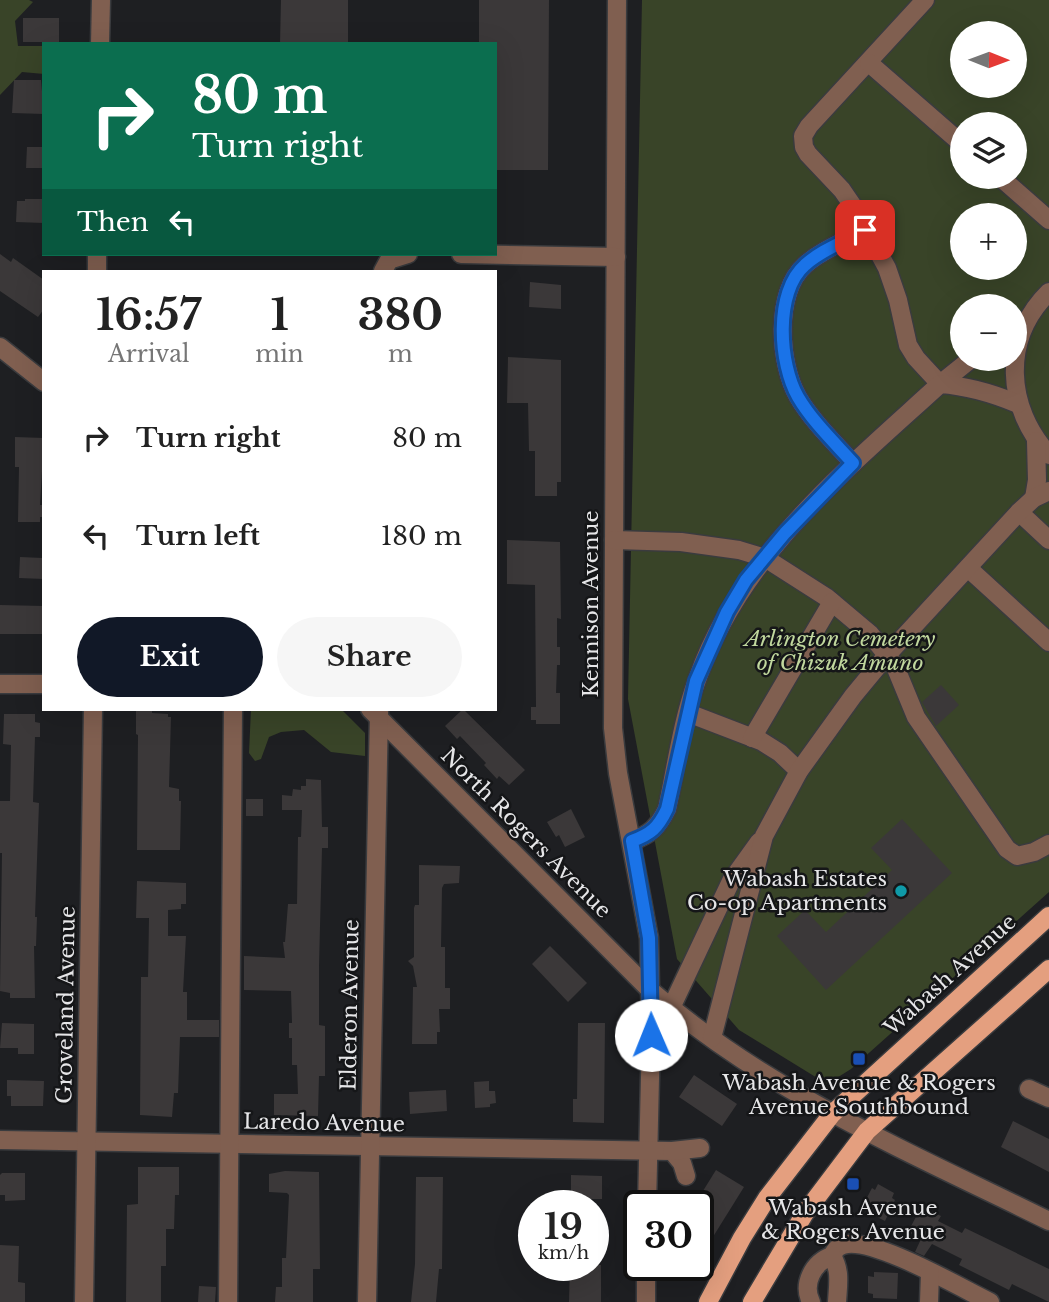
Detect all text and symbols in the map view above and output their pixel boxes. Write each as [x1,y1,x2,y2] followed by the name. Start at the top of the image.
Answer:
[950,21,1027,98] north arrow
[950,21,1027,371] map controls
[192,65,327,126] text: 80 m
[77,70,168,161] icon: right
[950,112,1027,189] button: layers
[192,126,363,166] text: Turn right
[835,200,895,260] pin
[163,203,201,241] icon: left
[950,203,1027,280] button: +
[77,206,149,238] text: Then
[846,211,884,249] icon: arrive
[96,289,201,341] text: 16:57
[270,289,289,341] text: 1
[358,289,443,341] text: 380
[950,294,1027,371] button: −
[108,340,189,368] text: Arrival
[255,340,304,368] text: min
[388,340,413,368] text: m
[77,419,115,457] icon: right
[136,422,281,454] text: Turn right
[392,422,462,454] text: 80 m
[578,511,604,697] street label: Kennison Avenue
[77,517,115,555] icon: left
[136,520,260,552] text: Turn left
[381,520,462,552] text: 180 m
[77,617,263,697] button: Exit
[277,617,462,697] button: Share
[742,626,935,676] park label: Arlington Cemetery of Chizuk Amuno
[436,743,616,923] street label: North Rogers Avenue
[687,866,887,916] place label: Wabash Estates Co-op Apartments
[893,883,909,899] marker: Wabash Estates Co-op Apartments
[51,906,81,1104] street label: Groveland Avenue
[878,909,1021,1042] street label: Wabash Avenue
[336,919,364,1091] street label: Elderon Avenue
[614,998,688,1072] position arrow
[851,1051,867,1067] marker: Wabash Avenue & Rogers Avenue Southbound
[721,1070,996,1120] place label: Wabash Avenue & Rogers Avenue Southbound
[243,1109,405,1137] street label: Laredo Avenue
[845,1176,861,1192] marker: Wabash Avenue & Rogers Avenue
[623,1190,714,1281] speed limit sign: 30
[761,1195,945,1245] place label: Wabash Avenue & Rogers Avenue
[544,1205,583,1248] text: 19
[538,1242,589,1264] text: km/h

